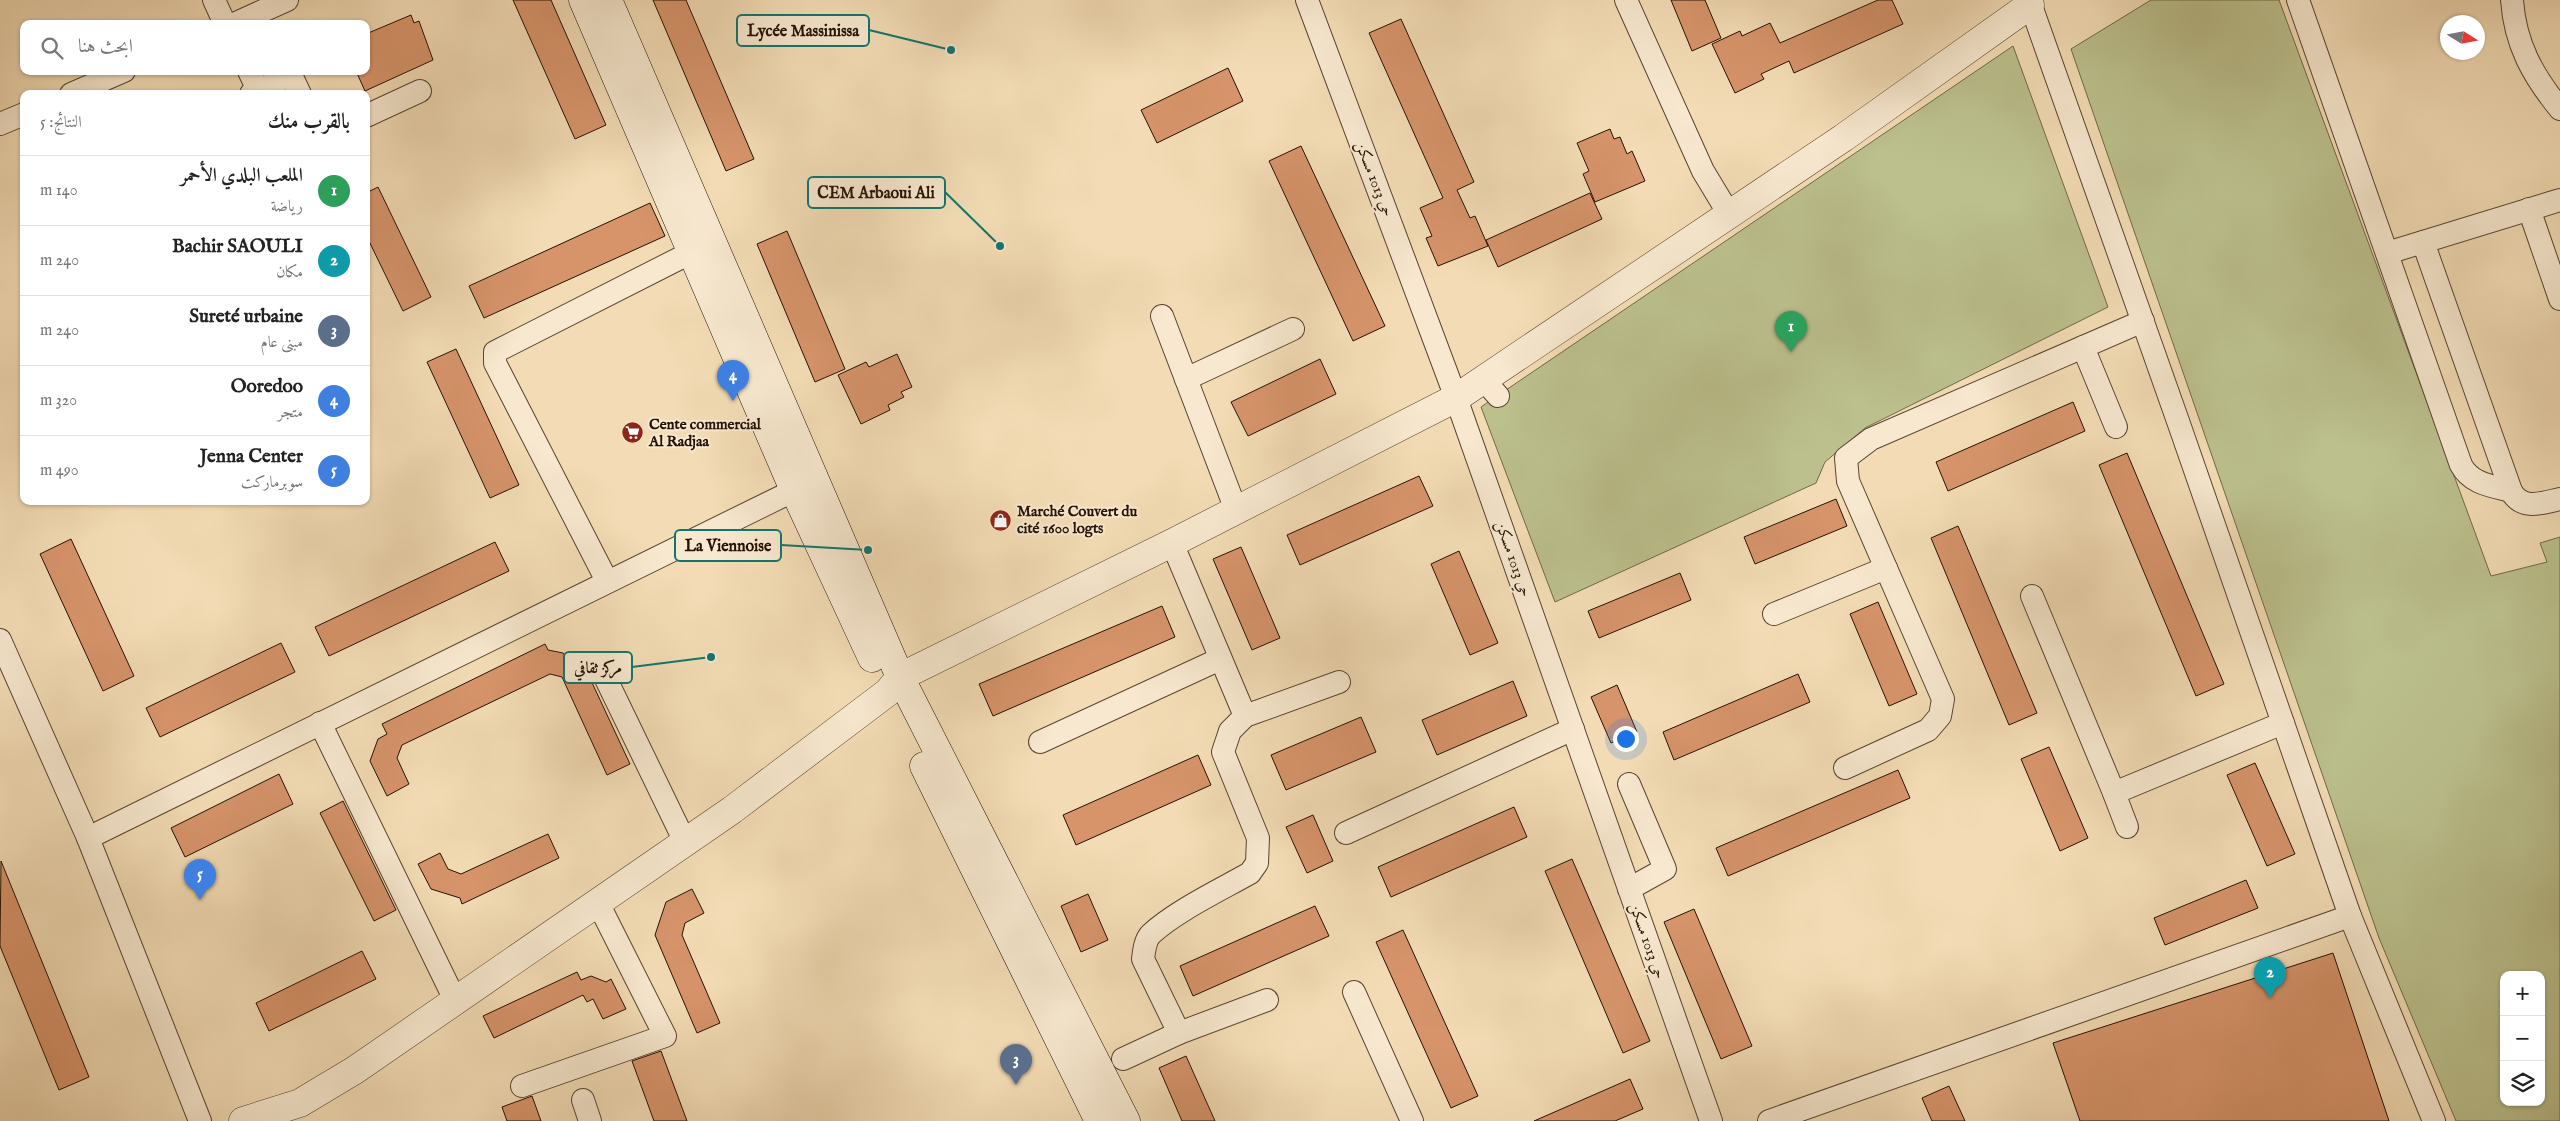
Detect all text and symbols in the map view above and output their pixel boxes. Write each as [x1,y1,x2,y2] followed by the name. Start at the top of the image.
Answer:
[737,15,869,46] callout: Lycée Massinissa
[2440,15,2485,60] north arrow
[20,20,370,75] search box
[747,22,860,42] text: Lycée Massinissa
[38,34,66,62] icon: search
[78,35,133,59] text: ابحث هنا
[268,109,350,136] text: بالقرب منك
[40,113,82,133] text: النتائج: 5
[1349,139,1397,220] street label: حي 1013 مسكن
[180,164,303,188] text: الملعب البلدي الأحمر
[808,177,945,208] callout: CEM Arbaoui Ali
[40,181,78,201] text: 140 m
[331,181,337,201] text: 1
[817,184,935,204] text: CEM Arbaoui Ali
[271,197,303,217] text: رياضة
[172,235,303,259] text: Bachir SAOULI
[40,251,79,271] text: 240 m
[330,251,338,271] text: 2
[276,263,303,283] text: مكان
[189,305,303,329] text: Sureté urbaine
[1775,311,1807,352] pin: 1
[40,321,79,341] text: 240 m
[331,321,337,341] text: 3
[261,333,303,353] text: مبنى عام
[717,360,749,401] pin: 4
[231,375,303,399] text: Ooredoo
[40,391,77,411] text: 320 m
[330,391,338,411] text: 4
[278,403,303,423] text: متجر
[648,415,762,451] place label: Cente commercial Al Radjaa
[621,421,645,445] supermarket icon: Cente commercial Al Radjaa
[200,445,303,469] text: Jenna Center
[40,461,79,481] text: 490 m
[331,461,337,481] text: 5
[241,473,303,493] text: سوبرماركت
[1017,502,1138,538] place label: Marché Couvert du cité 1600 logts
[989,508,1013,532] shop icon: Marché Couvert du cité 1600 logts
[1489,518,1535,600] street label: حي 1013 مسكن
[675,530,781,561] callout: La Viennoise
[685,537,772,557] text: La Viennoise
[564,652,632,683] callout: مركز ثقافي
[573,659,622,681] text: مركز ثقافي
[1613,726,1639,752] your location
[184,859,216,900] pin: 5
[1623,900,1669,982] street label: حي 1013 مسكن
[2254,957,2286,998] pin: 2
[2500,971,2545,1106] map controls
[2500,971,2545,1016] button: +
[2500,1016,2545,1061] button: −
[1000,1044,1032,1085] pin: 3
[2500,1061,2545,1106] button: layers

